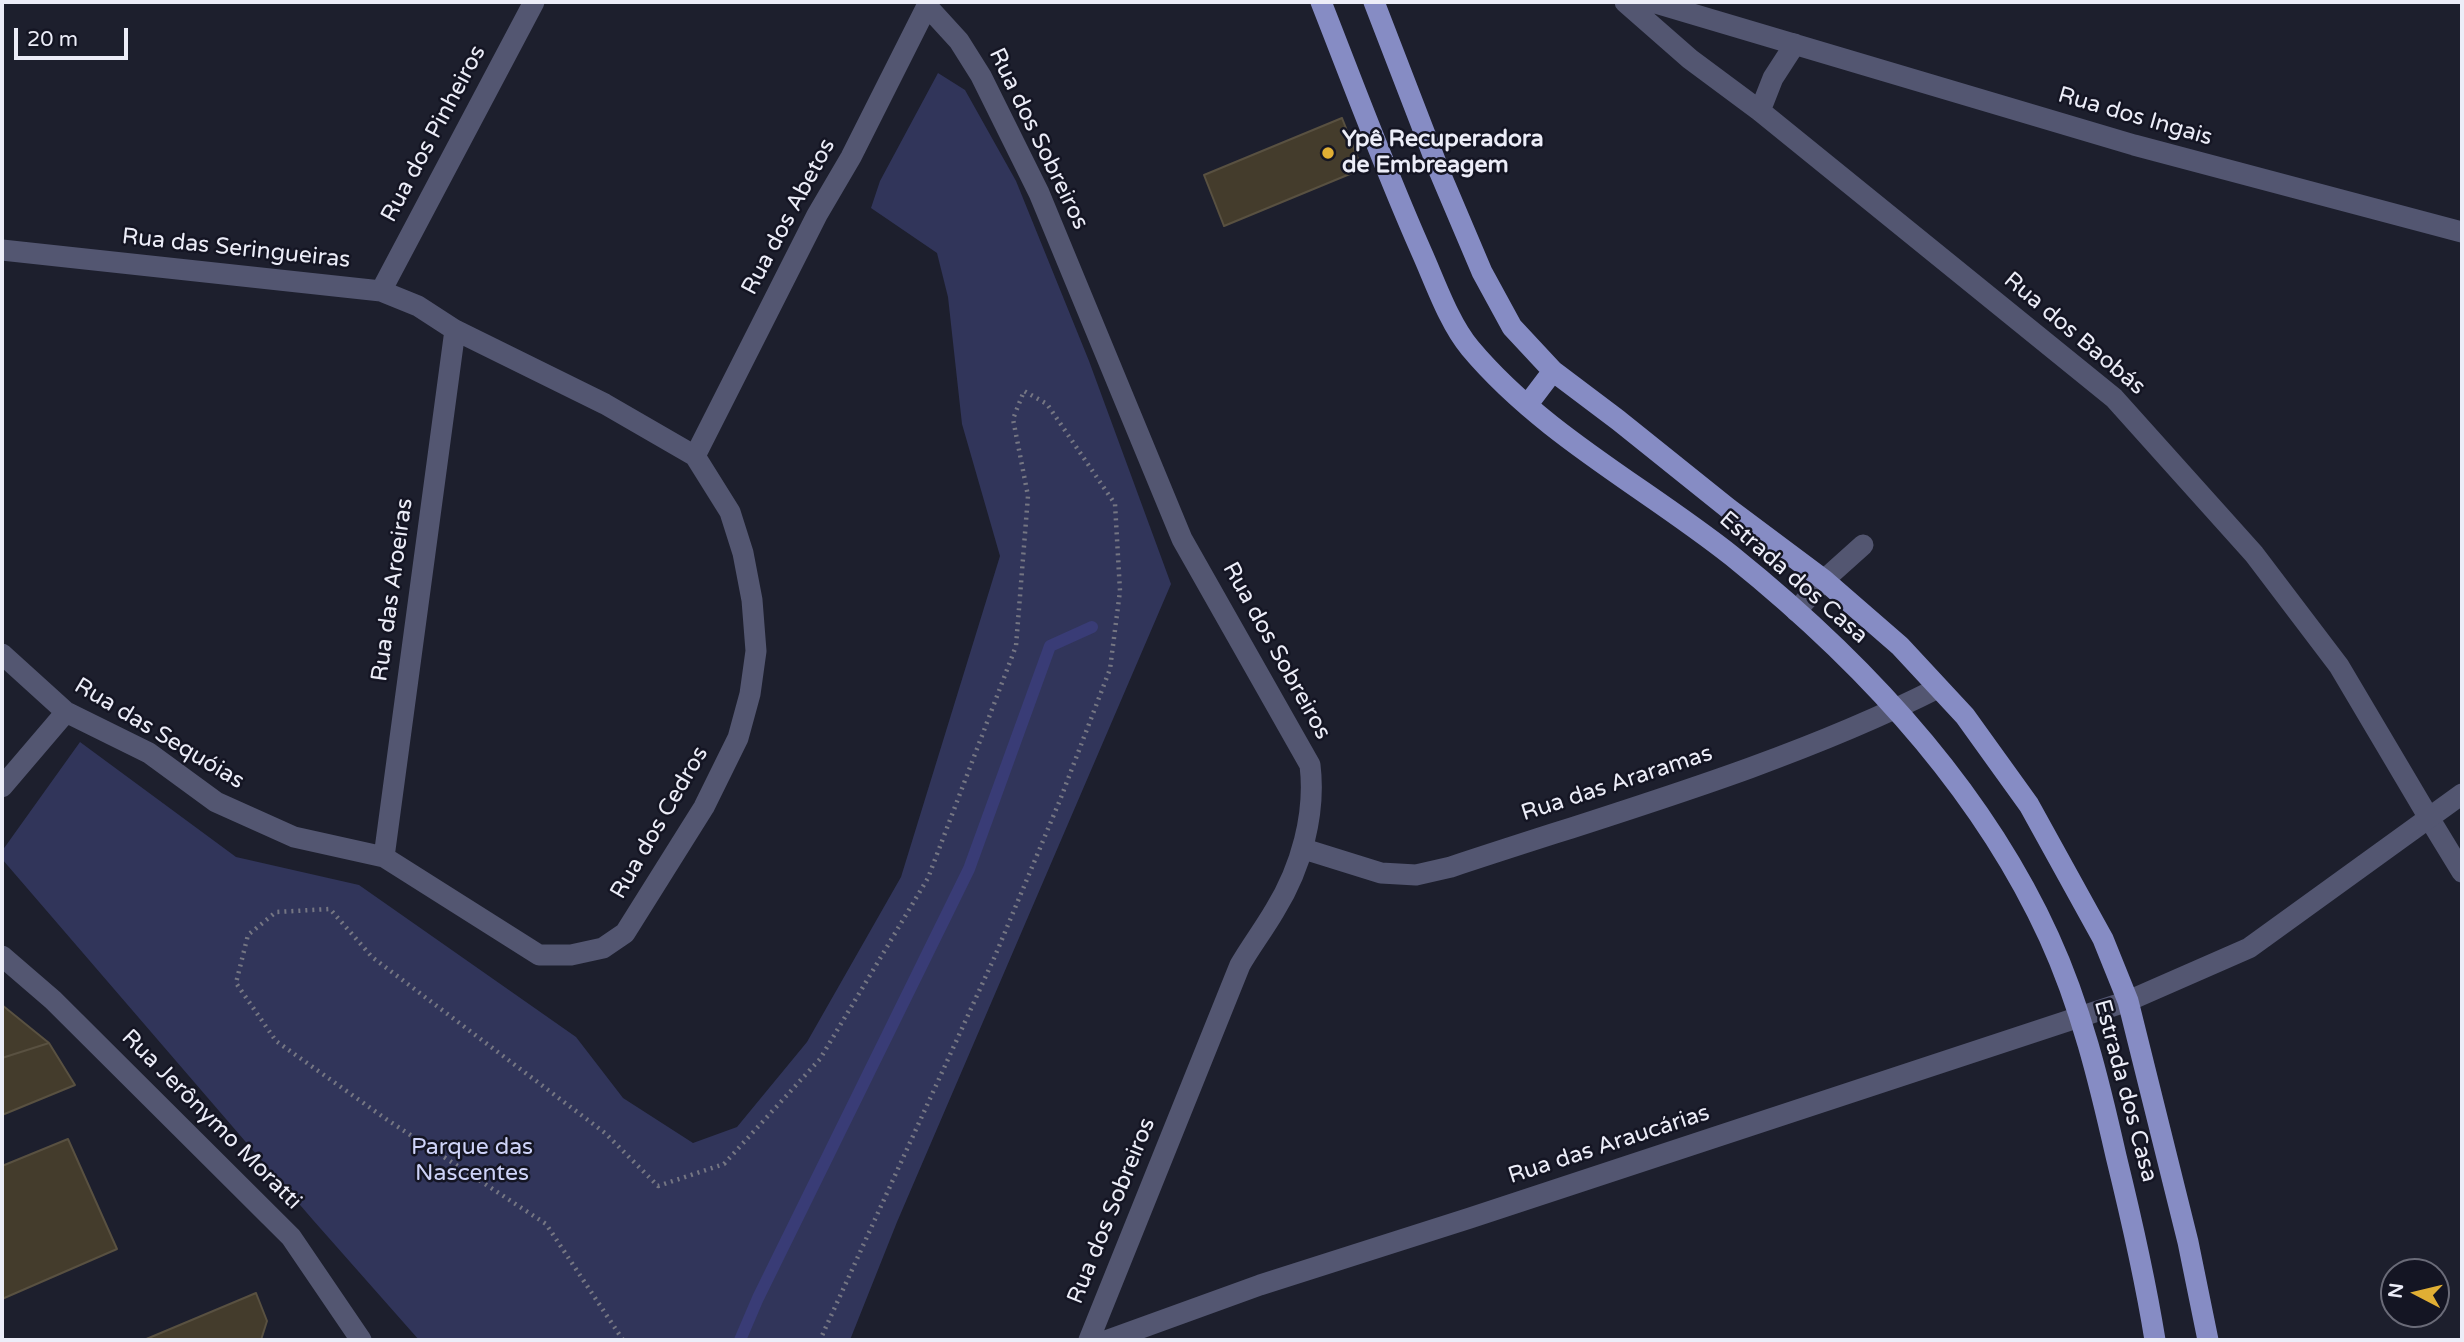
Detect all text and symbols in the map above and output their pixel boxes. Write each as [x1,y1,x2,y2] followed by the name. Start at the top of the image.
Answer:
[18,14,131,58] scale bar
[27,27,78,52] text: 20 m
[376,41,492,227] street label: Rua dos Pinheiros
[982,44,1094,234] street label: Rua dos Sobreiros
[2055,82,2215,152] street label: Rua dos Ingais
[1342,126,1544,180] place label: Ypê Recuperadora de Embreagem
[736,134,842,300] street label: Rua dos Abetos
[1320,145,1336,161] marker: Ypê Recuperadora de Embreagem
[120,223,352,275] street label: Rua das Seringueiras
[1998,267,2150,401] street label: Rua dos Baobás
[366,497,420,683] street label: Rua das Aroeiras
[1713,506,1873,650] street label: Estrada dos Casa
[1216,558,1336,744] street label: Rua dos Sobreiros
[69,672,249,796] street label: Rua das Sequóias
[1518,740,1716,828] street label: Rua das Araramas
[605,742,715,904] street label: Rua dos Cedros
[2087,997,2163,1185] street label: Estrada dos Casa
[115,1024,307,1216] street label: Rua Jerônymo Moratti
[1505,1099,1713,1191] street label: Rua das Araucárias
[1062,1114,1162,1308] street label: Rua dos Sobreiros
[411,1134,533,1188] park label: Parque das Nascentes
[2380,1258,2450,1328] north arrow
[2384,1282,2408,1300] text: N

